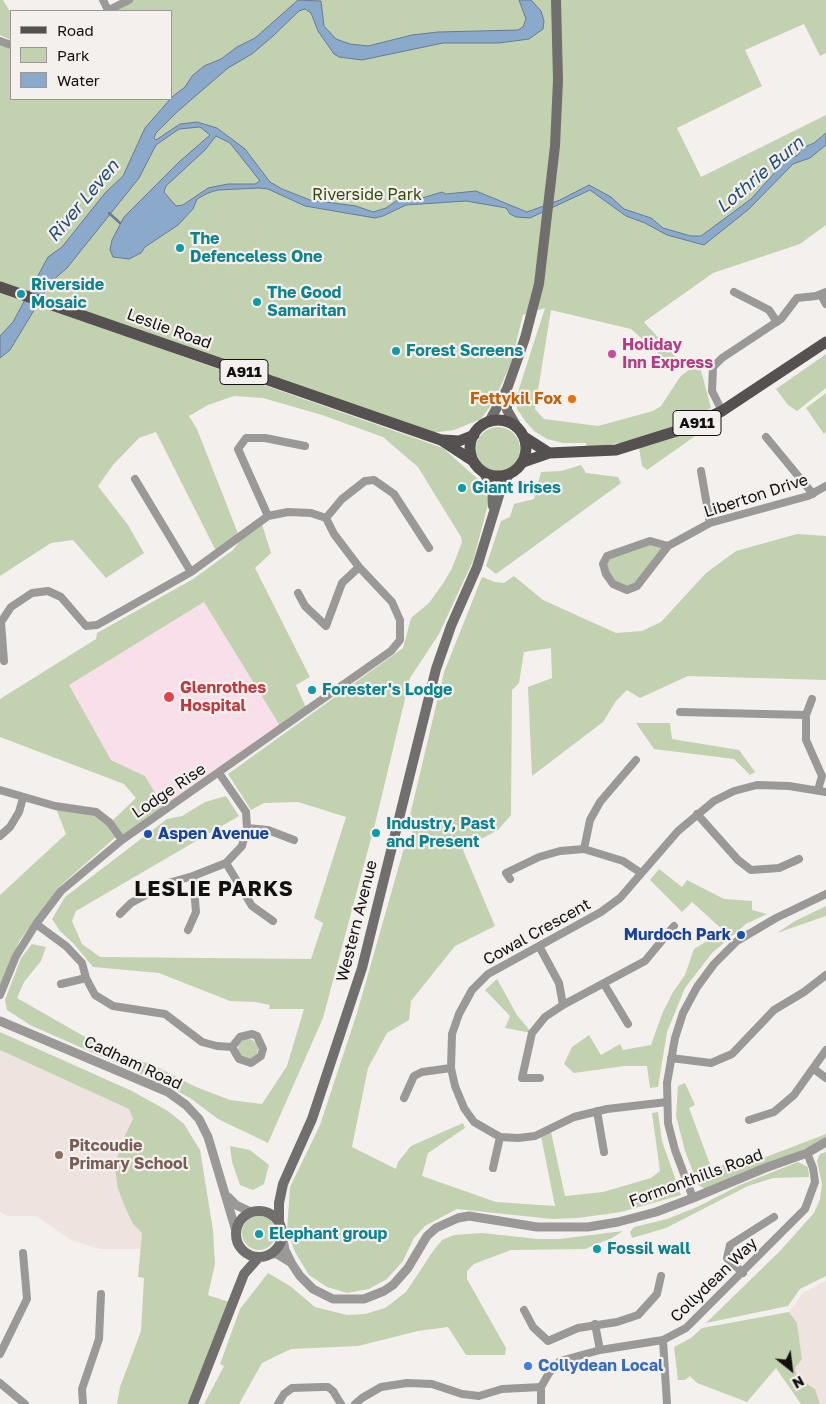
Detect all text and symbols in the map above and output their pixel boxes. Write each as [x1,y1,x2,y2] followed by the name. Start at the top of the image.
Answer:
[10,10,172,100] legend
[57,21,94,39] text: Road
[57,46,89,64] text: Park
[57,71,100,89] text: Water
[712,132,808,218] water label: Lothrie Burn
[43,156,123,246] water label: River Leven
[312,185,422,205] park label: Riverside Park
[190,229,322,267] place label: The Defenceless One
[174,242,186,254] marker: The Defenceless One
[31,275,104,313] place label: Riverside Mosaic
[267,283,346,321] place label: The Good Samaritan
[15,288,27,300] marker: Riverside Mosaic
[251,296,263,308] marker: The Good Samaritan
[124,305,214,353] street label: Leslie Road
[622,335,713,373] place label: Holiday Inn Express
[406,341,523,361] place label: Forest Screens
[390,345,402,357] marker: Forest Screens
[606,348,618,360] marker: Holiday Inn Express
[220,360,268,384] road number: A911
[470,389,562,409] place label: Fettykil Fox
[566,393,578,405] marker: Fettykil Fox
[673,410,721,436] road number: A911
[701,470,811,522] street label: Liberton Drive
[472,478,561,498] place label: Giant Irises
[456,482,468,494] marker: Giant Irises
[180,678,266,716] place label: Glenrothes Hospital
[322,680,453,700] place label: Forester's Lodge
[306,684,318,696] marker: Forester's Lodge
[162,690,176,704] marker: Glenrothes Hospital
[129,759,209,823] street label: Lodge Rise
[386,814,495,852] place label: Industry, Past and Present
[158,824,269,844] place label: Aspen Avenue
[370,827,382,839] marker: Industry, Past and Present
[142,828,154,840] marker: Aspen Avenue
[333,858,381,984] street label: Western Avenue
[133,876,295,902] district label: LESLIE PARKS
[480,895,594,969] street label: Cowal Crescent
[624,925,731,945] place label: Murdoch Park
[735,929,747,941] marker: Murdoch Park
[81,1032,185,1094] street label: Cadham Road
[69,1136,188,1174] place label: Pitcoudie Primary School
[626,1145,766,1211] street label: Formonthills Road
[53,1149,65,1161] marker: Pitcoudie Primary School
[269,1224,387,1244] place label: Elephant group
[253,1228,265,1240] marker: Elephant group
[667,1234,761,1326] street label: Collydean Way
[607,1239,691,1259] place label: Fossil wall
[591,1243,603,1255] marker: Fossil wall
[766,1344,816,1394] north arrow
[538,1356,663,1376] place label: Collydean Local
[522,1360,534,1372] marker: Collydean Local
[790,1373,807,1393] text: N

